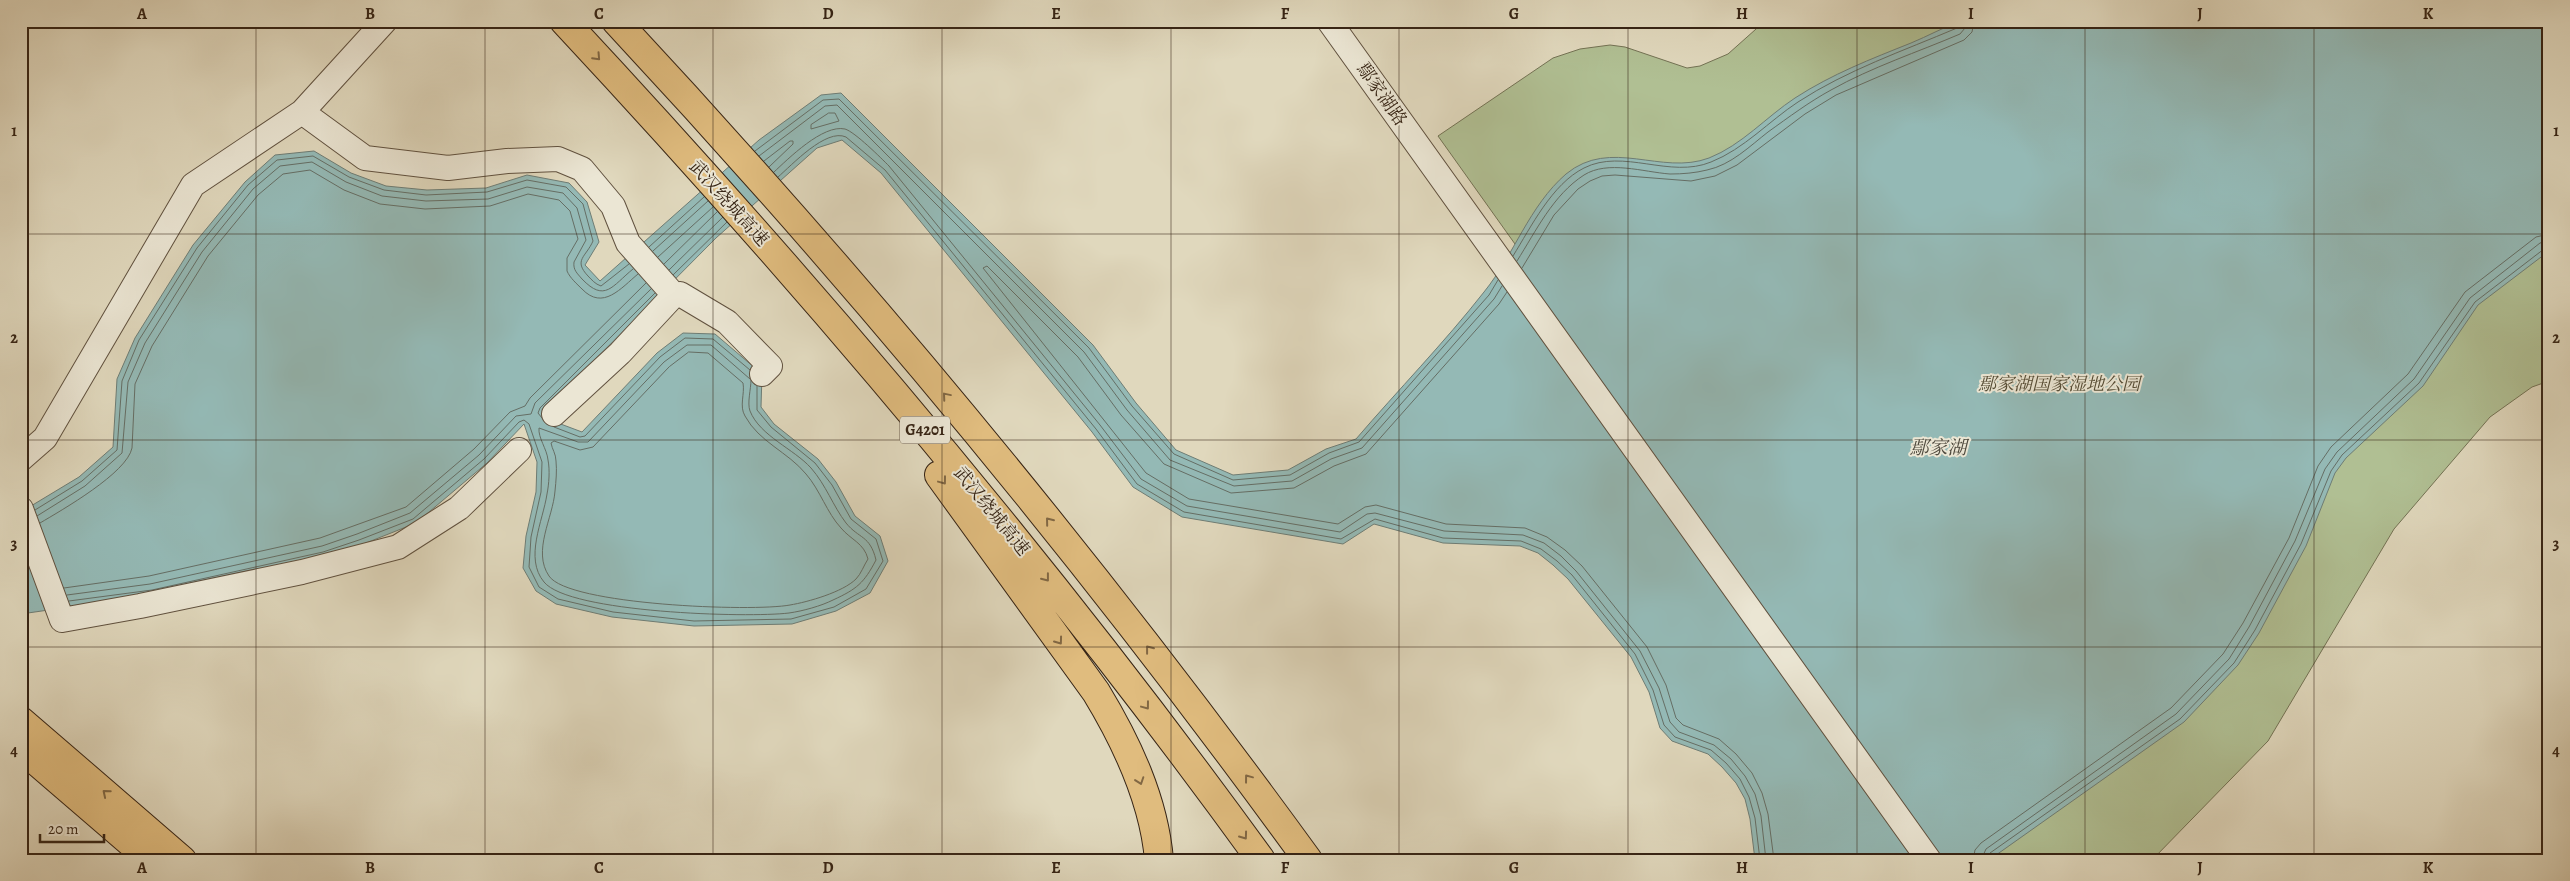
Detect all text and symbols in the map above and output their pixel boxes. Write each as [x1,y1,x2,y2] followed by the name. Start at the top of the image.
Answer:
[136,3,148,25] text: A
[365,3,375,25] text: B
[594,3,604,25] text: C
[822,3,834,25] text: D
[1051,3,1061,25] text: E
[1281,3,1290,25] text: F
[1509,3,1519,25] text: G
[1736,3,1748,25] text: H
[1968,3,1974,25] text: I
[2197,3,2203,25] text: J
[2423,3,2434,25] text: K
[591,51,600,60] one-way arrow
[1352,58,1412,130] street label: 鄢家湖路
[11,120,17,142] text: 1
[2553,120,2559,142] text: 1
[684,155,774,251] street label: 武汉绕城高速
[10,327,18,349] text: 2
[2552,327,2560,349] text: 2
[1978,372,2143,396] park label: 鄢家湖国家湿地公园
[943,393,951,402] one-way arrow
[900,416,950,444] road number: G4201
[1909,435,1969,461] water label: 鄢家湖
[949,461,1035,561] street label: 武汉绕城高速
[938,475,946,484] one-way arrow
[1045,518,1054,527] one-way arrow
[11,533,18,555] text: 3
[2553,533,2560,555] text: 3
[1040,572,1048,581] one-way arrow
[1053,635,1062,645] one-way arrow
[1147,646,1155,655] one-way arrow
[1140,700,1149,710] one-way arrow
[10,740,18,762] text: 4
[2552,740,2560,762] text: 4
[1245,774,1254,784] one-way arrow
[1134,776,1144,785] one-way arrow
[103,790,112,799] one-way arrow
[40,811,104,843] scale bar
[48,819,79,839] text: 20 m
[1238,830,1246,839] one-way arrow
[136,857,148,879] text: A
[365,857,375,879] text: B
[594,857,604,879] text: C
[822,857,834,879] text: D
[1051,857,1061,879] text: E
[1281,857,1290,879] text: F
[1509,857,1519,879] text: G
[1736,857,1748,879] text: H
[1968,857,1974,879] text: I
[2197,857,2203,879] text: J
[2423,857,2434,879] text: K

